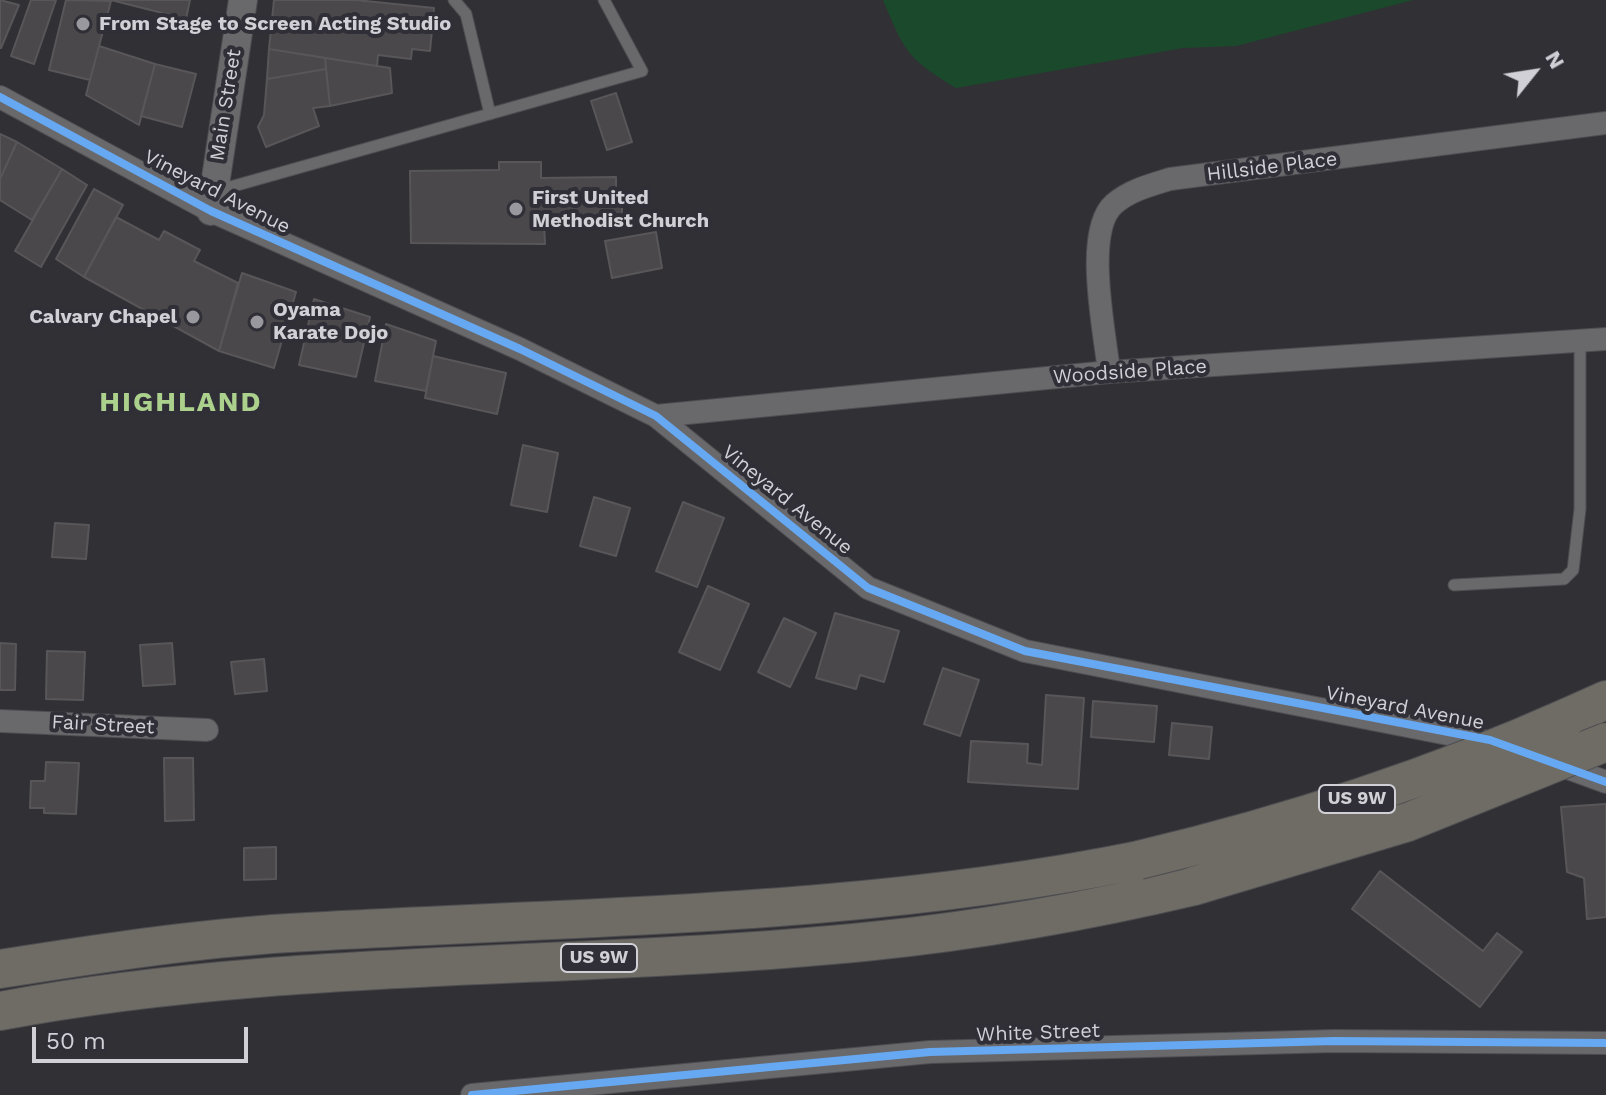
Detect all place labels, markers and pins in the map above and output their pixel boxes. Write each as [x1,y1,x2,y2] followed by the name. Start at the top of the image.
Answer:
[99,12,451,36] place label: From Stage to Screen Acting Studio
[74,15,92,33] marker: From Stage to Screen Acting Studio
[532,186,709,233] place label: First United Methodist Church
[507,200,525,218] marker: First United Methodist Church
[273,298,388,345] place label: Oyama Karate Dojo
[29,305,177,329] place label: Calvary Chapel
[184,308,202,326] marker: Calvary Chapel
[248,313,266,331] marker: Oyama Karate Dojo

